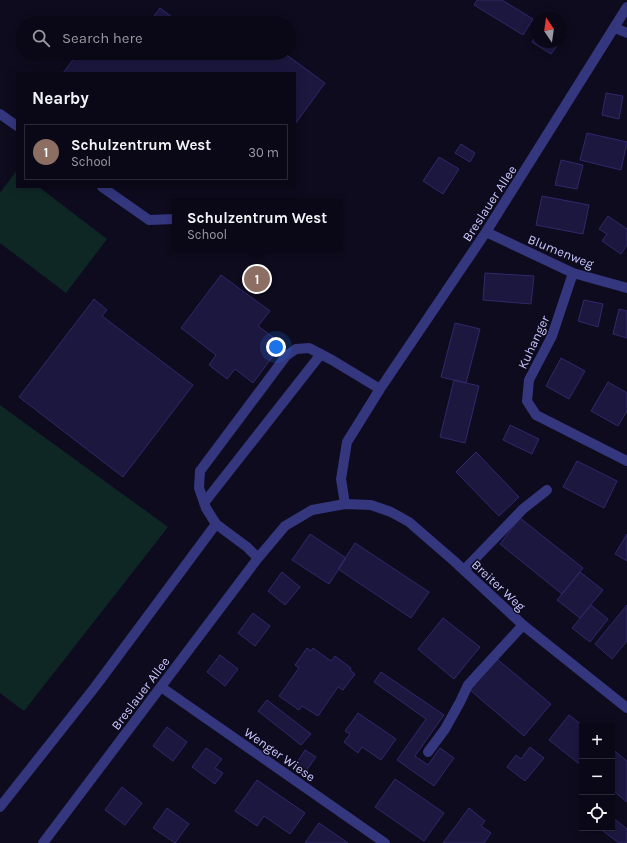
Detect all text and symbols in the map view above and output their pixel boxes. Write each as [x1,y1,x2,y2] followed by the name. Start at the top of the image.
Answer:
[531,12,567,48] north arrow
[16,16,296,60] search box
[30,27,52,49] icon: search
[62,29,143,47] text: Search here
[32,88,89,108] text: Nearby
[71,136,211,154] text: Schulzentrum West
[44,145,48,160] text: 1
[248,145,279,160] text: 30 m
[71,154,111,169] text: School
[459,162,520,244] street label: Breslauer Allee
[172,199,342,251] popup
[187,209,327,227] text: Schulzentrum West
[187,227,227,242] text: School
[526,231,597,272] street label: Blumenweg
[244,264,270,294] pin: 1
[515,313,552,371] street label: Kuhanger
[266,337,286,357] your location
[469,557,529,614] street label: Breiter Weg
[108,654,173,733] street label: Breslauer Allee
[579,723,615,831] map controls
[579,723,615,759] button: +
[241,724,318,785] street label: Wenger Wiese
[579,759,615,795] button: −
[579,795,615,831] button: locate

